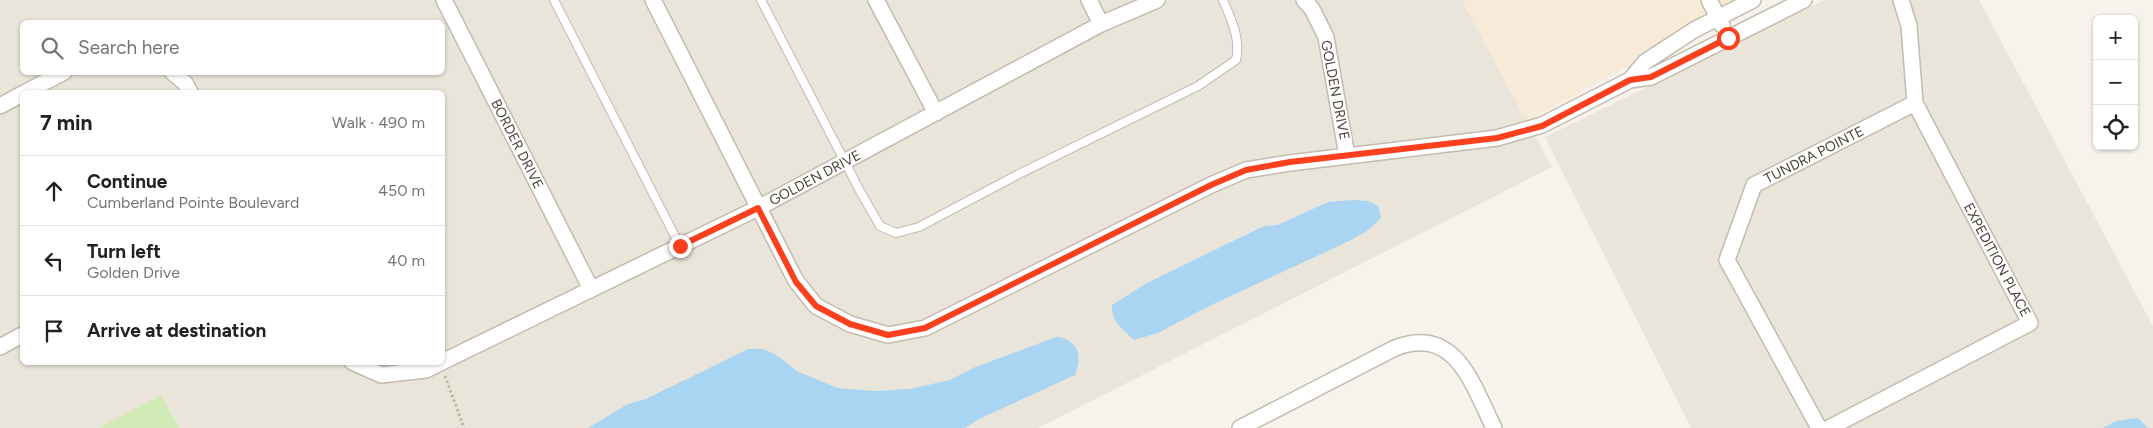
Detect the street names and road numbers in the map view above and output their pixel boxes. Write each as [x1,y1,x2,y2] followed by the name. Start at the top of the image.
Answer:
[1317,39,1353,141] street label: GOLDEN DRIVE
[487,96,547,192] street label: BORDER DRIVE
[1761,123,1867,187] street label: TUNDRA POINTE
[766,147,864,209] street label: GOLDEN DRIVE
[1960,200,2034,320] street label: EXPEDITION PLACE

